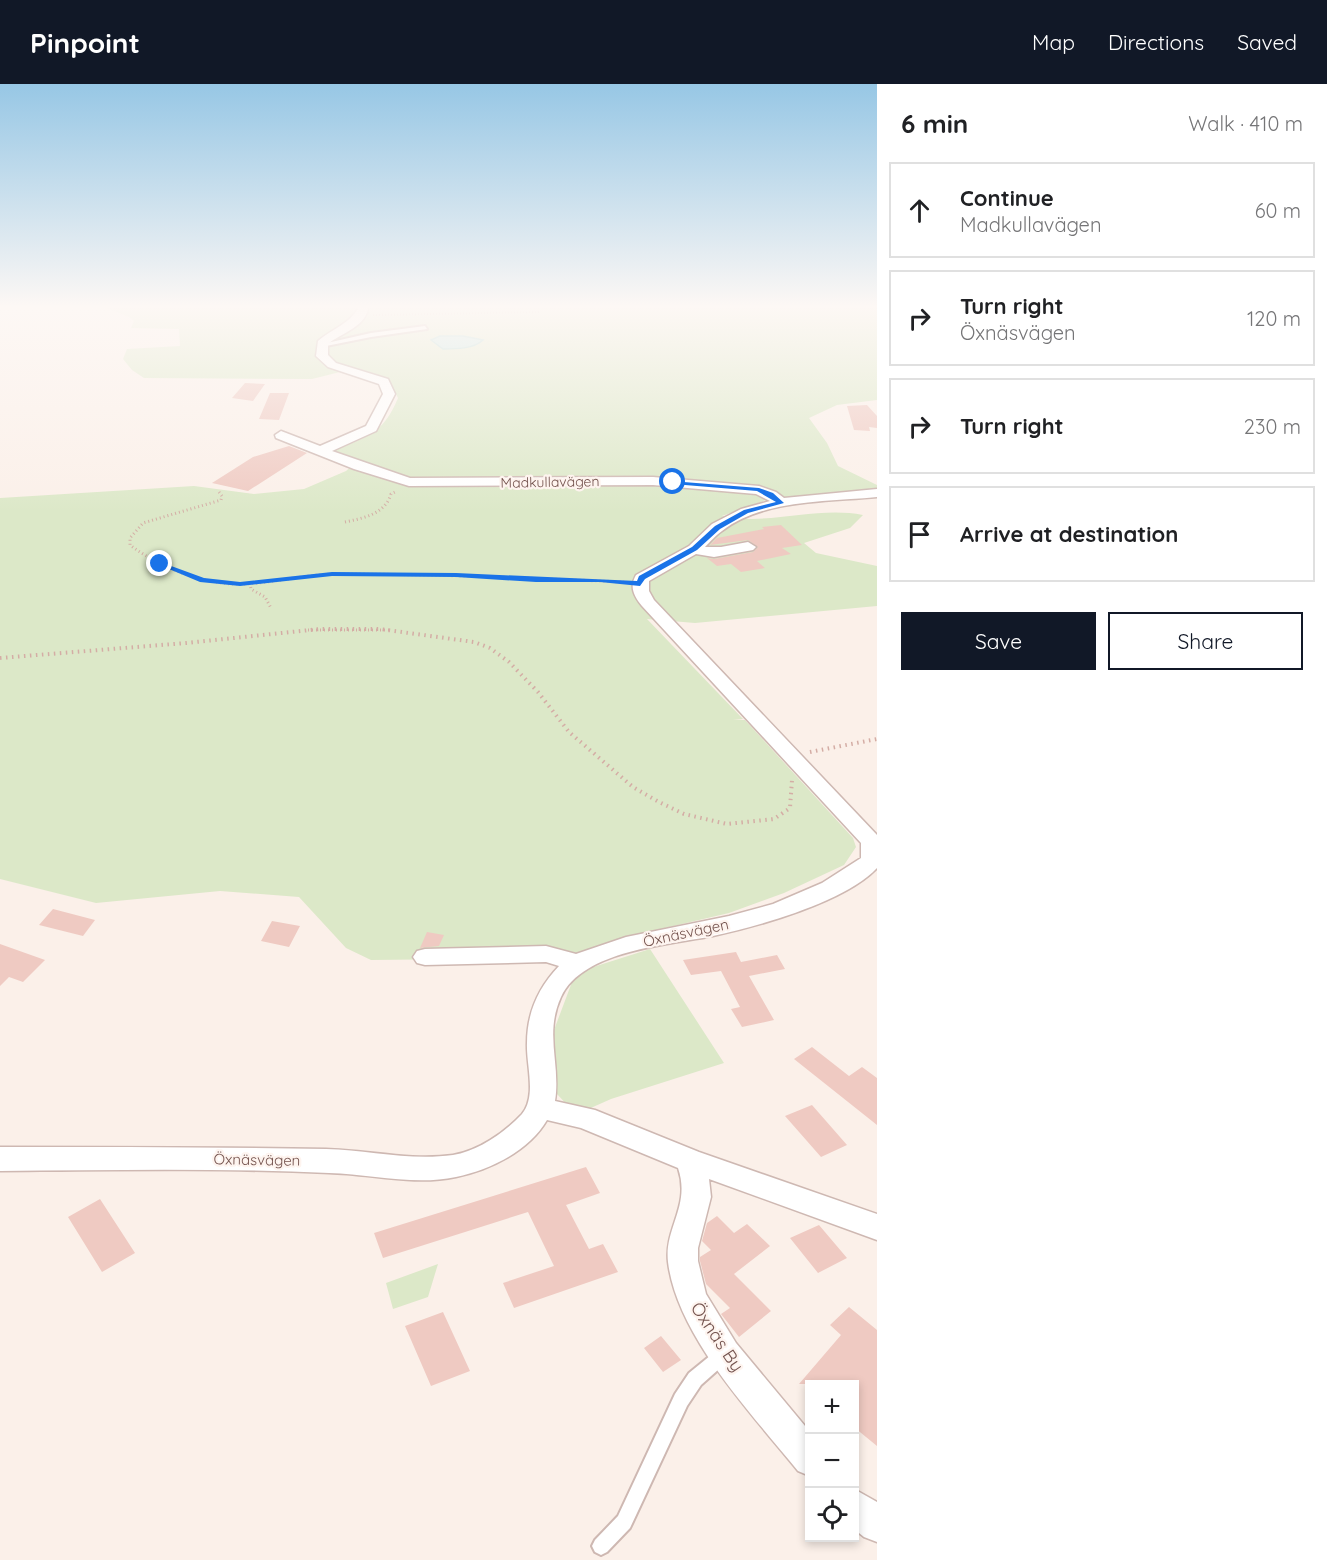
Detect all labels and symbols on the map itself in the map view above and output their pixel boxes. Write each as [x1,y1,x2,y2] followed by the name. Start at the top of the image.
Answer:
[659,468,685,494] route start
[500,472,600,492] street label: Madkullavägen
[146,550,172,576] route end
[641,914,730,951] street label: Öxnäsvägen
[213,1149,301,1170] street label: Öxnäsvägen
[686,1297,749,1376] street label: Öxnäs By

